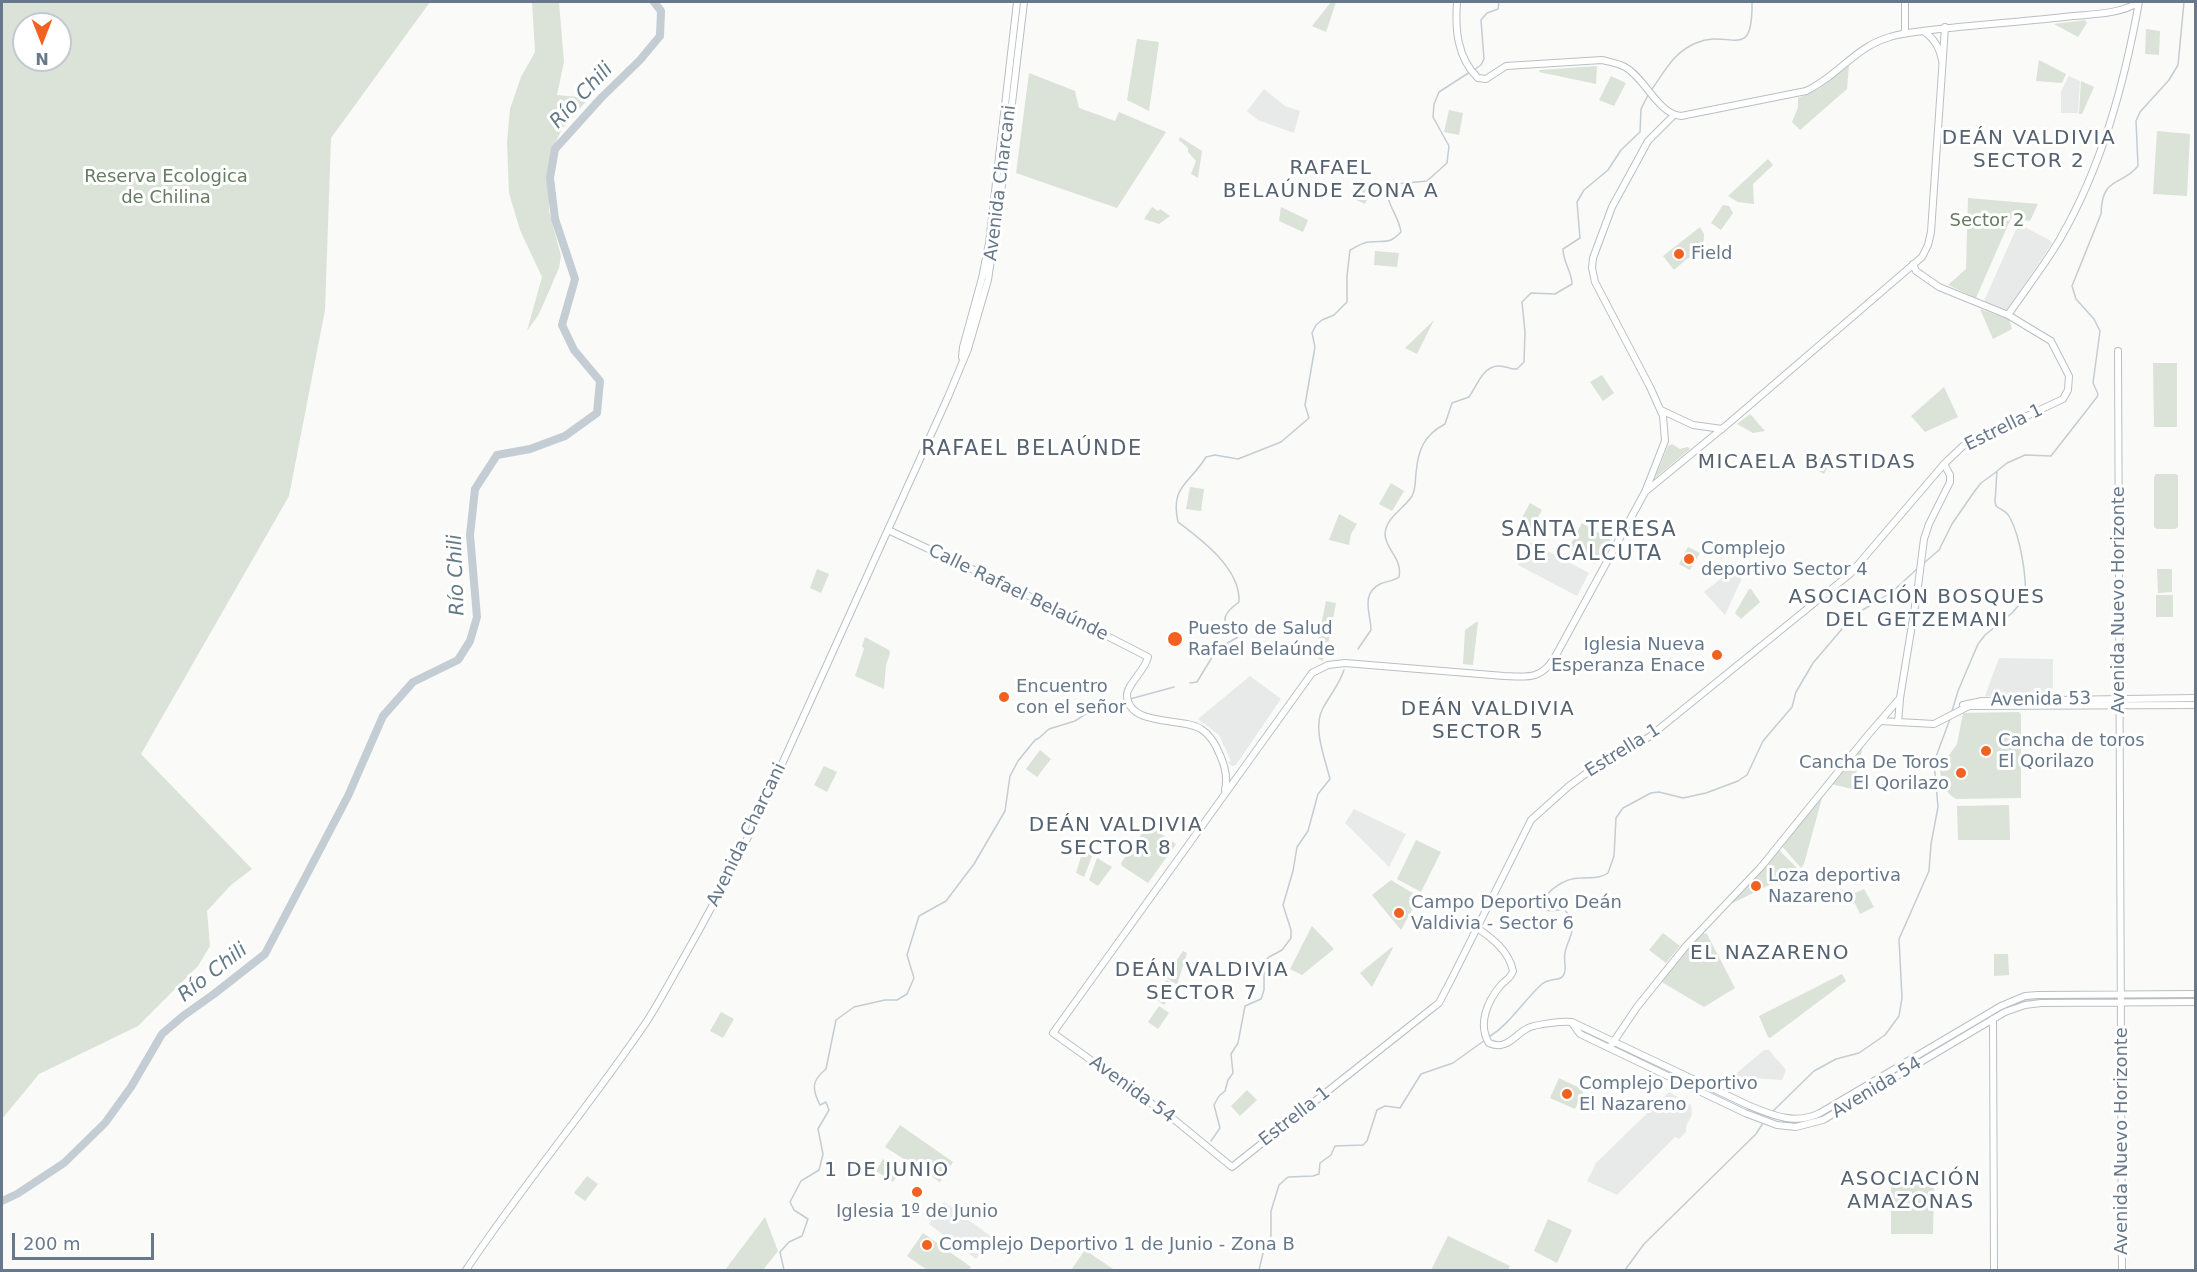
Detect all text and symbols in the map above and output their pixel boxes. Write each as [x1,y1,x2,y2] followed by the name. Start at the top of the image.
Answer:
[12,12,72,72] north arrow
[35,49,49,68] text: N
[545,58,619,134] water label: Río Chili
[981,104,1021,262] street label: Avenida Charcani
[1942,127,2116,174] district label: DEÁN VALDIVIA SECTOR 2
[1223,157,1439,204] district label: RAFAEL BELAÚNDE ZONA A
[84,166,248,208] park label: Reserva Ecologica de Chilina
[1949,210,2025,232] park label: Sector 2
[1691,243,1733,265] place label: Field
[1672,247,1686,261] marker: Field
[1961,400,2047,456] street label: Estrella 1
[921,437,1143,463] district label: RAFAEL BELAÚNDE
[1698,451,1916,475] district label: MICAELA BASTIDAS
[2108,486,2130,714] street label: Avenida Nuevo Horizonte
[1501,518,1677,568] district label: SANTA TERESA DE CALCUTA
[444,534,470,616] water label: Río Chili
[1701,538,1868,580] place label: Complejo deportivo Sector 4
[925,540,1111,646] street label: Calle Rafael Belaúnde
[1682,552,1696,566] marker: Complejo deportivo Sector 4
[1789,586,2045,633] district label: ASOCIACIÓN BOSQUES DEL GETZEMANI
[1188,618,1335,660] place label: Puesto de Salud Rafael Belaúnde
[1166,630,1184,648] marker: Puesto de Salud Rafael Belaúnde
[1551,634,1705,676] place label: Iglesia Nueva Esperanza Enace
[1710,648,1724,662] marker: Iglesia Nueva Esperanza Enace
[1016,676,1126,718] place label: Encuentro con el señor
[1991,688,2091,712] street label: Avenida 53
[997,690,1011,704] marker: Encuentro con el señor
[1401,698,1575,745] district label: DEÁN VALDIVIA SECTOR 5
[1582,720,1664,782] street label: Estrella 1
[1998,730,2145,772] place label: Cancha de toros El Qorilazo
[1979,744,1993,758] marker: Cancha de toros El Qorilazo
[1799,752,1949,795] place label: Cancha De Toros El Qorilazo
[703,760,791,910] street label: Avenida Charcani
[1954,766,1968,780] marker: Cancha De Toros El Qorilazo
[1029,814,1203,861] district label: DEÁN VALDIVIA SECTOR 8
[1768,865,1901,908] place label: Loza deportiva Nazareno
[1749,879,1763,893] marker: Loza deportiva Nazareno
[1411,892,1622,934] place label: Campo Deportivo Deán Valdivia - Sector 6
[1392,906,1406,920] marker: Campo Deportivo Deán Valdivia - Sector 6
[174,938,252,1008] water label: Río Chili
[1690,942,1850,966] district label: EL NAZARENO
[1115,959,1289,1006] district label: DEÁN VALDIVIA SECTOR 7
[2111,1027,2133,1255] street label: Avenida Nuevo Horizonte
[1085,1052,1179,1128] street label: Avenida 54
[1828,1053,1926,1123] street label: Avenida 54
[1579,1073,1758,1116] place label: Complejo Deportivo El Nazareno
[1255,1083,1335,1151] street label: Estrella 1
[1560,1087,1574,1101] marker: Complejo Deportivo El Nazareno
[824,1159,950,1183] district label: 1 DE JUNIO
[1841,1168,1981,1215] district label: ASOCIACIÓN AMAZONAS
[910,1185,924,1199] marker: Iglesia 1º de Junio
[836,1201,998,1223] place label: Iglesia 1º de Junio
[15,1221,158,1259] scale bar
[23,1233,81,1254] text: 200 m
[939,1234,1295,1256] place label: Complejo Deportivo 1 de Junio - Zona B
[920,1238,934,1252] marker: Complejo Deportivo 1 de Junio - Zona B

